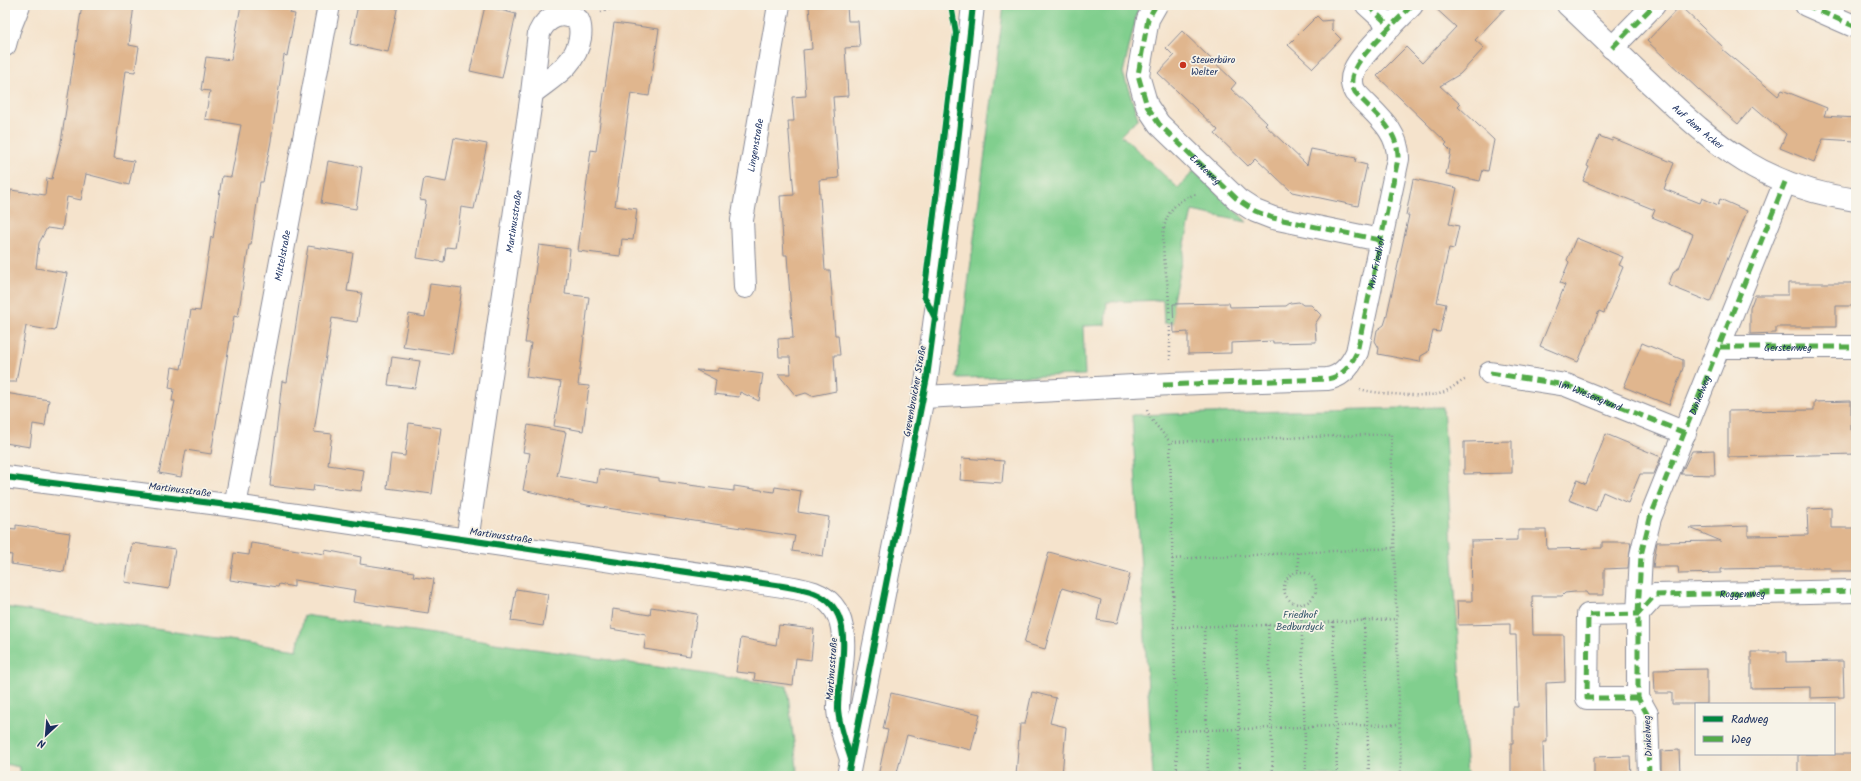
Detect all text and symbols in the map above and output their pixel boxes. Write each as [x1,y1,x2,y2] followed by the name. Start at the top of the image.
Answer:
[1191,52,1236,80] place label: Steuerbüro Welter
[1178,60,1188,70] marker: Steuerbüro Welter
[1668,101,1727,154] street label: Auf dem Acker
[743,117,768,173] street label: Lingenstraße
[1186,151,1225,189] street label: Ernteweg
[502,189,527,254] street label: Martinusstraße
[270,228,296,282] street label: Mittelstraße
[1364,234,1390,290] street label: Am Friedhof
[1764,340,1812,356] street label: Gerstenweg
[899,344,931,438] street label: Grevenbroicher Straße
[1685,373,1716,418] street label: Dinkelweg
[1557,377,1625,416] street label: Im Wiesengrund
[148,478,213,502] street label: Martinusstraße
[469,524,534,548] street label: Martinusstraße
[1719,586,1766,603] street label: Roggenweg
[1276,607,1324,635] park label: Friedhof Bedburdyck
[822,637,842,701] street label: Martinusstraße
[1695,703,1835,755] legend
[1731,710,1769,729] text: Radweg
[1639,714,1657,757] street label: Dinkelweg
[26,715,66,755] north arrow
[1731,730,1752,749] text: Weg
[35,733,49,753] text: N

